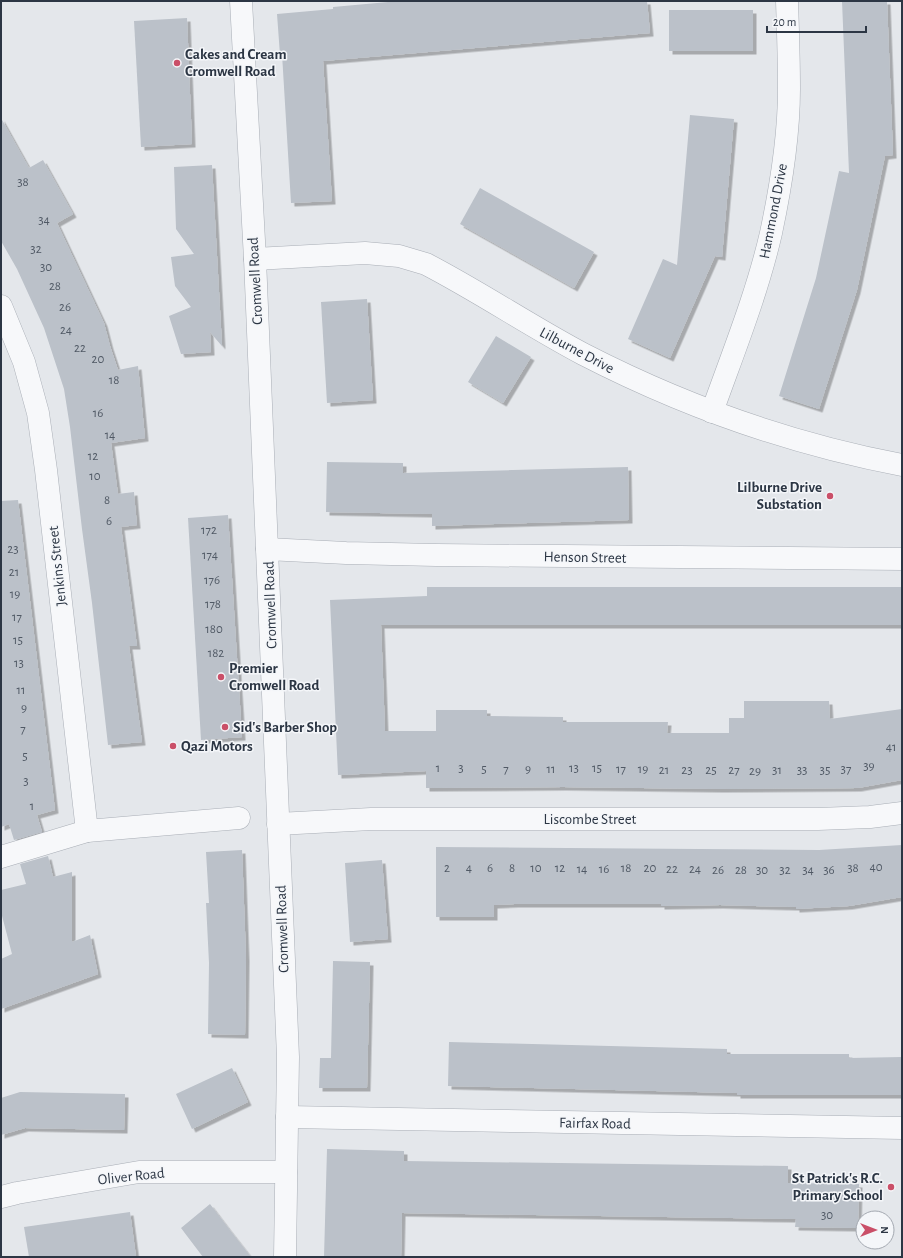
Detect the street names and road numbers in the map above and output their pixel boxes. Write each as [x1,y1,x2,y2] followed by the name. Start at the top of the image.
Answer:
[757,162,790,260] street label: Hammond Drive
[246,237,265,325] street label: Cromwell Road
[537,325,617,376] street label: Lilburne Drive
[46,525,69,607] street label: Jenkins Street
[543,549,627,566] street label: Henson Street
[261,561,280,649] street label: Cromwell Road
[544,812,637,827] street label: Liscombe Street
[273,885,292,973] street label: Cromwell Road
[559,1115,631,1132] street label: Fairfax Road
[97,1166,165,1187] street label: Oliver Road

